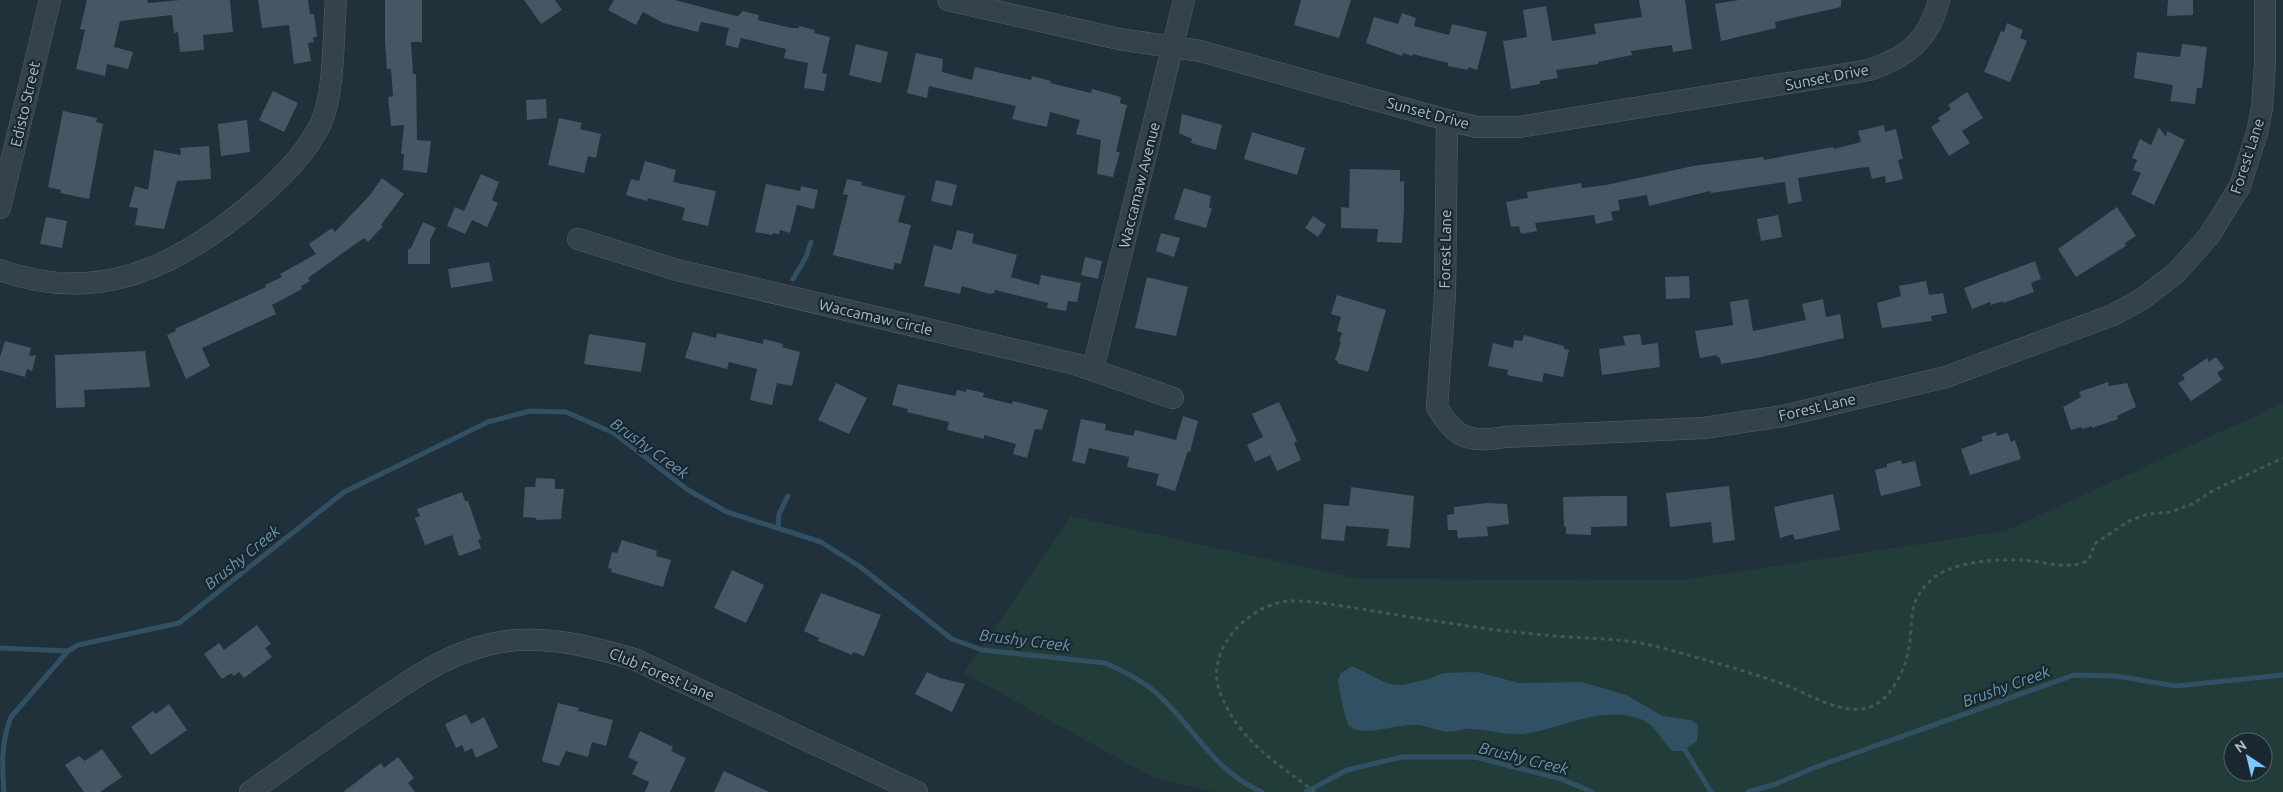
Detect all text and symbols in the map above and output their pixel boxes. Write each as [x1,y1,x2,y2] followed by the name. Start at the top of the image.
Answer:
[7,60,43,148] street label: Edisto Street
[1784,61,1870,93] street label: Sunset Drive
[1385,94,1471,132] street label: Sunset Drive
[2227,116,2267,196] street label: Forest Lane
[1115,120,1163,250] street label: Waccamaw Avenue
[1436,210,1454,288] street label: Forest Lane
[817,296,935,338] street label: Waccamaw Circle
[1777,390,1857,424] street label: Forest Lane
[608,414,693,483] water label: Brushy Creek
[201,521,284,593] water label: Brushy Creek
[978,625,1072,655] water label: Brushy Creek
[607,644,717,704] street label: Club Forest Lane
[1960,662,2053,710] water label: Brushy Creek
[2223,732,2273,782] north arrow
[2232,737,2249,756] text: N
[1477,738,1571,778] water label: Brushy Creek

